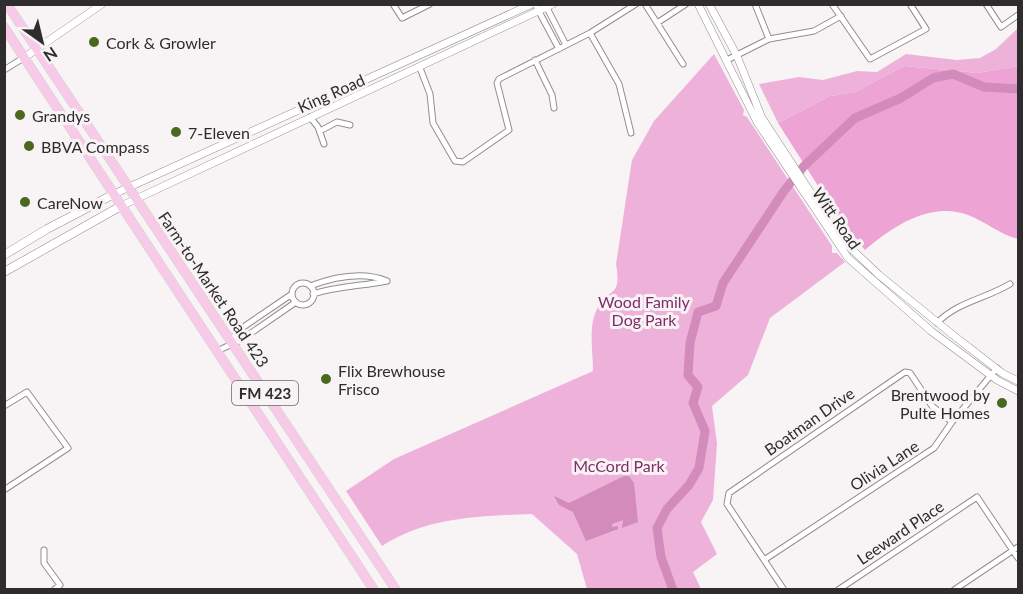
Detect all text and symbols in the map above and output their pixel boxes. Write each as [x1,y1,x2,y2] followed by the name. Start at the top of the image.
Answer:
[12,12,72,72] north arrow
[106,33,216,52] place label: Cork & Growler
[87,35,101,49] marker: Cork & Growler
[40,44,61,66] text: N
[295,70,367,116] street label: King Road
[32,106,90,125] place label: Grandys
[13,108,27,122] marker: Grandys
[188,123,250,142] place label: 7-Eleven
[169,125,183,139] marker: 7-Eleven
[41,137,149,156] place label: BBVA Compass
[22,139,36,153] marker: BBVA Compass
[809,184,865,252] street label: Witt Road
[37,193,103,212] place label: CareNow
[18,195,32,209] marker: CareNow
[155,208,273,370] street label: Farm-to-Market Road 423
[598,292,691,329] park label: Wood Family Dog Park
[338,361,445,398] place label: Flix Brewhouse Frisco
[319,372,333,386] marker: Flix Brewhouse Frisco
[232,381,298,405] road number: FM 423
[760,383,858,459] street label: Boatman Drive
[891,385,991,422] place label: Brentwood by Pulte Homes
[995,396,1009,410] marker: Brentwood by Pulte Homes
[846,436,922,494] street label: Olivia Lane
[573,456,666,475] park label: McCord Park
[853,496,947,568] street label: Leeward Place

